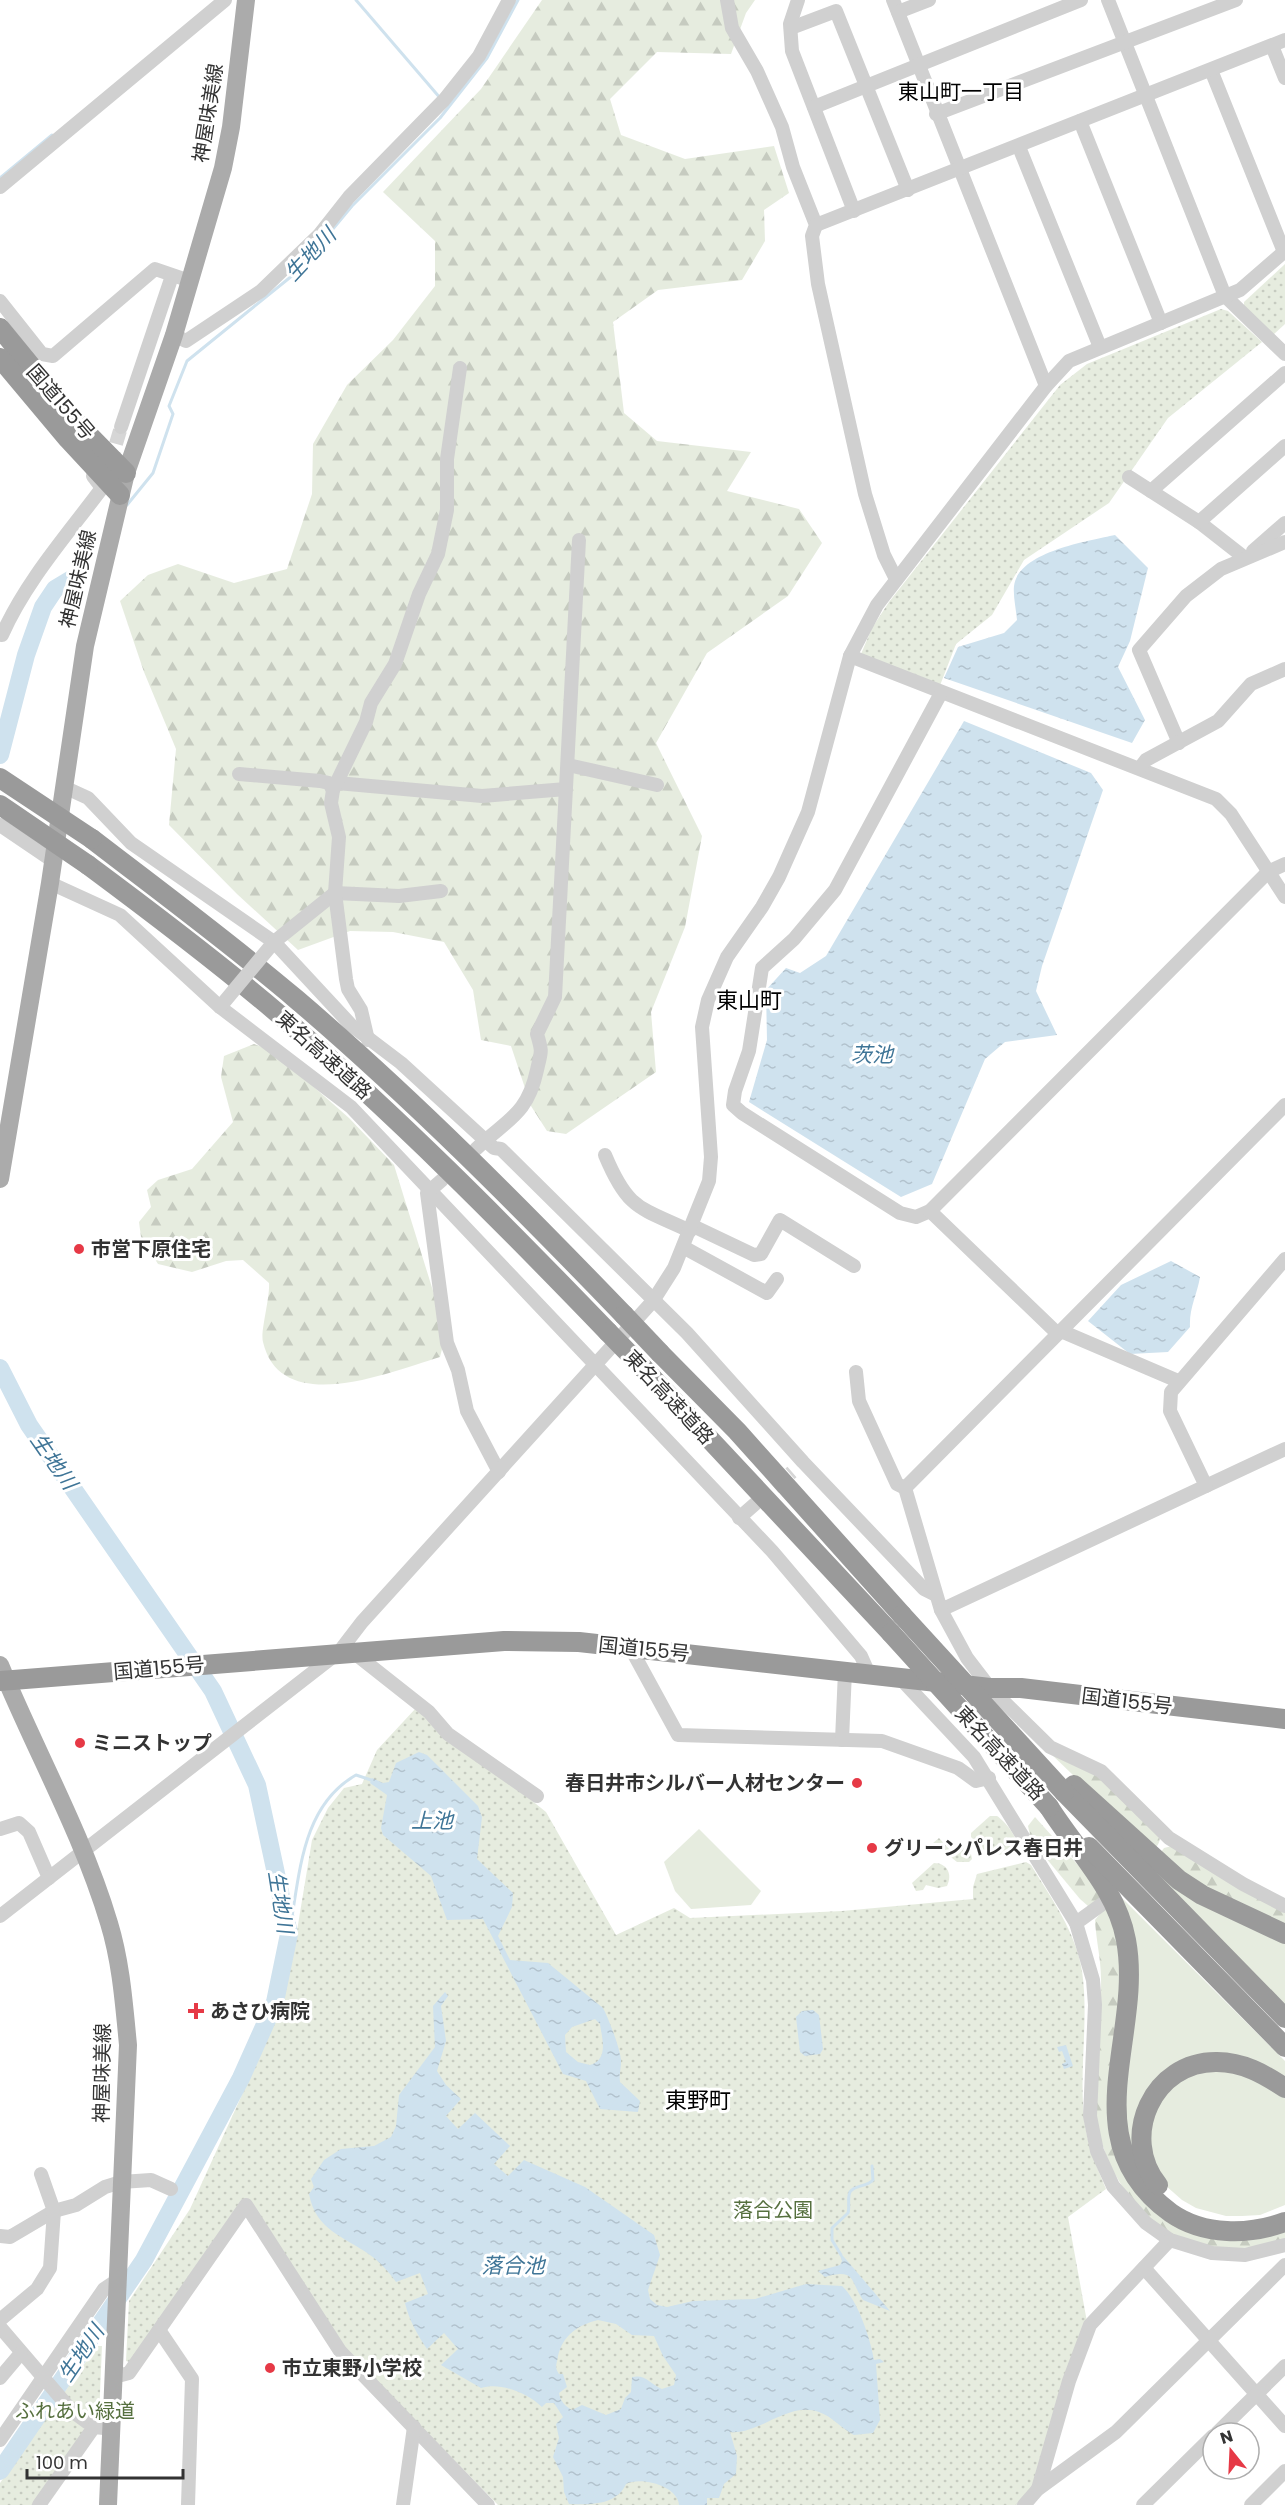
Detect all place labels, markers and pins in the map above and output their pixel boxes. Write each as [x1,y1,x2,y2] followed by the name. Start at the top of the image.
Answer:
[91,1235,211,1263] place label: 市営下原住宅
[72,1242,86,1256] marker: 市営下原住宅
[92,1729,212,1757] place label: ミニストップ
[73,1736,87,1750] marker: ミニストップ
[565,1769,845,1797] place label: 春日井市シルバー人材センター
[850,1776,864,1790] marker: 春日井市シルバー人材センター
[884,1834,1083,1862] place label: グリーンパレス春日井
[865,1841,879,1855] marker: グリーンパレス春日井
[210,1997,310,2025] place label: あさひ病院
[187,2002,205,2020] marker: あさひ病院
[282,2354,422,2382] place label: 市立東野小学校
[263,2361,277,2375] marker: 市立東野小学校

